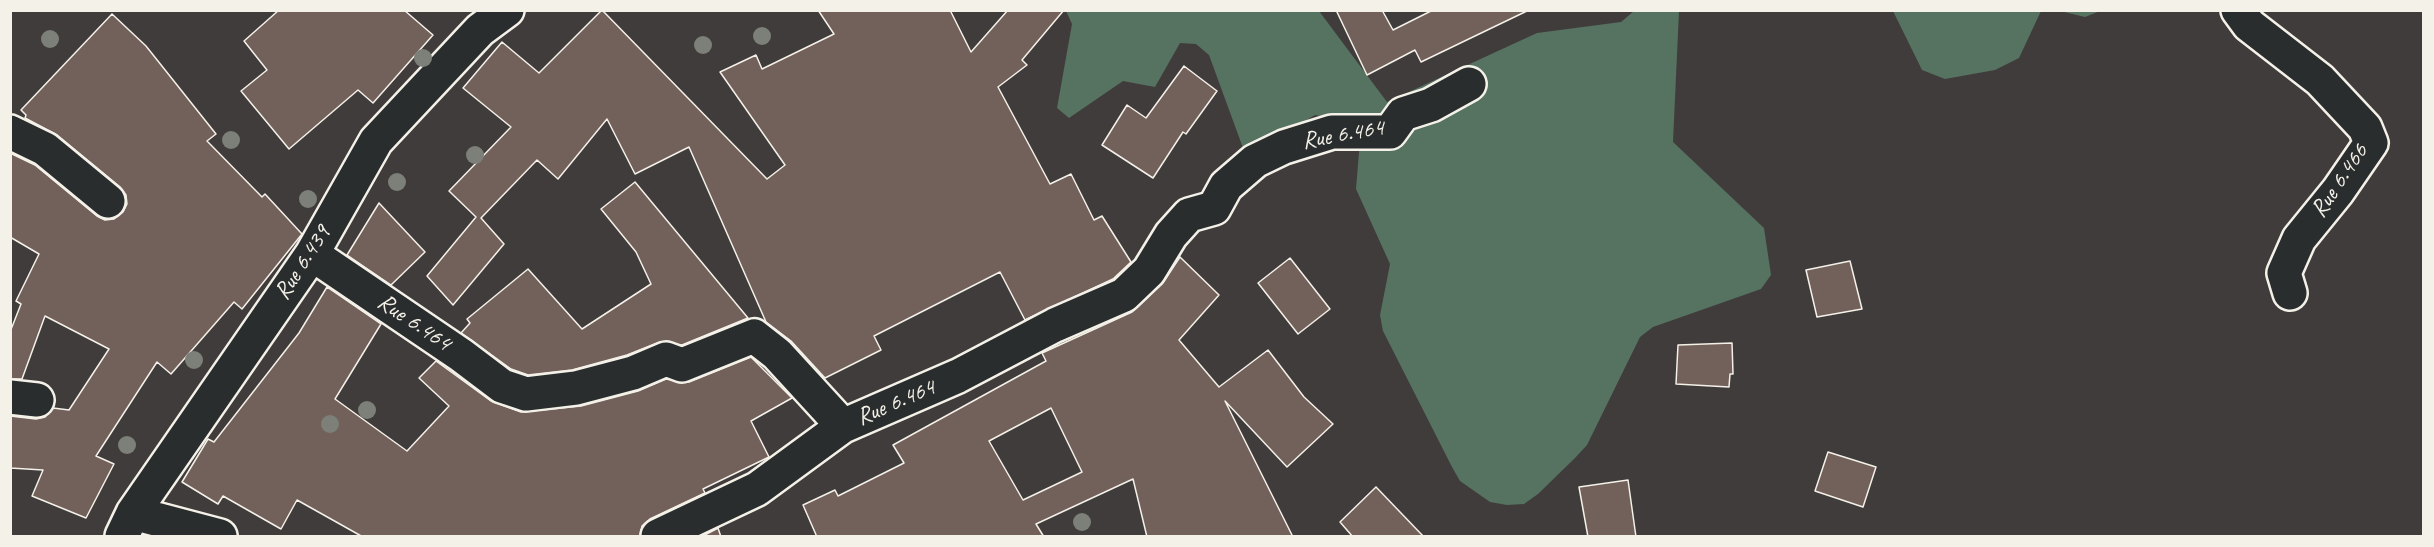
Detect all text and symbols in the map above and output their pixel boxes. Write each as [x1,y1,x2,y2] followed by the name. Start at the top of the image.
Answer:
[1300,114,1386,156] street label: Rue 6.464
[2305,139,2375,223] street label: Rue 6.466
[268,221,338,305] street label: Rue 6.439
[372,288,456,358] street label: Rue 6.464
[852,374,940,432] street label: Rue 6.464

